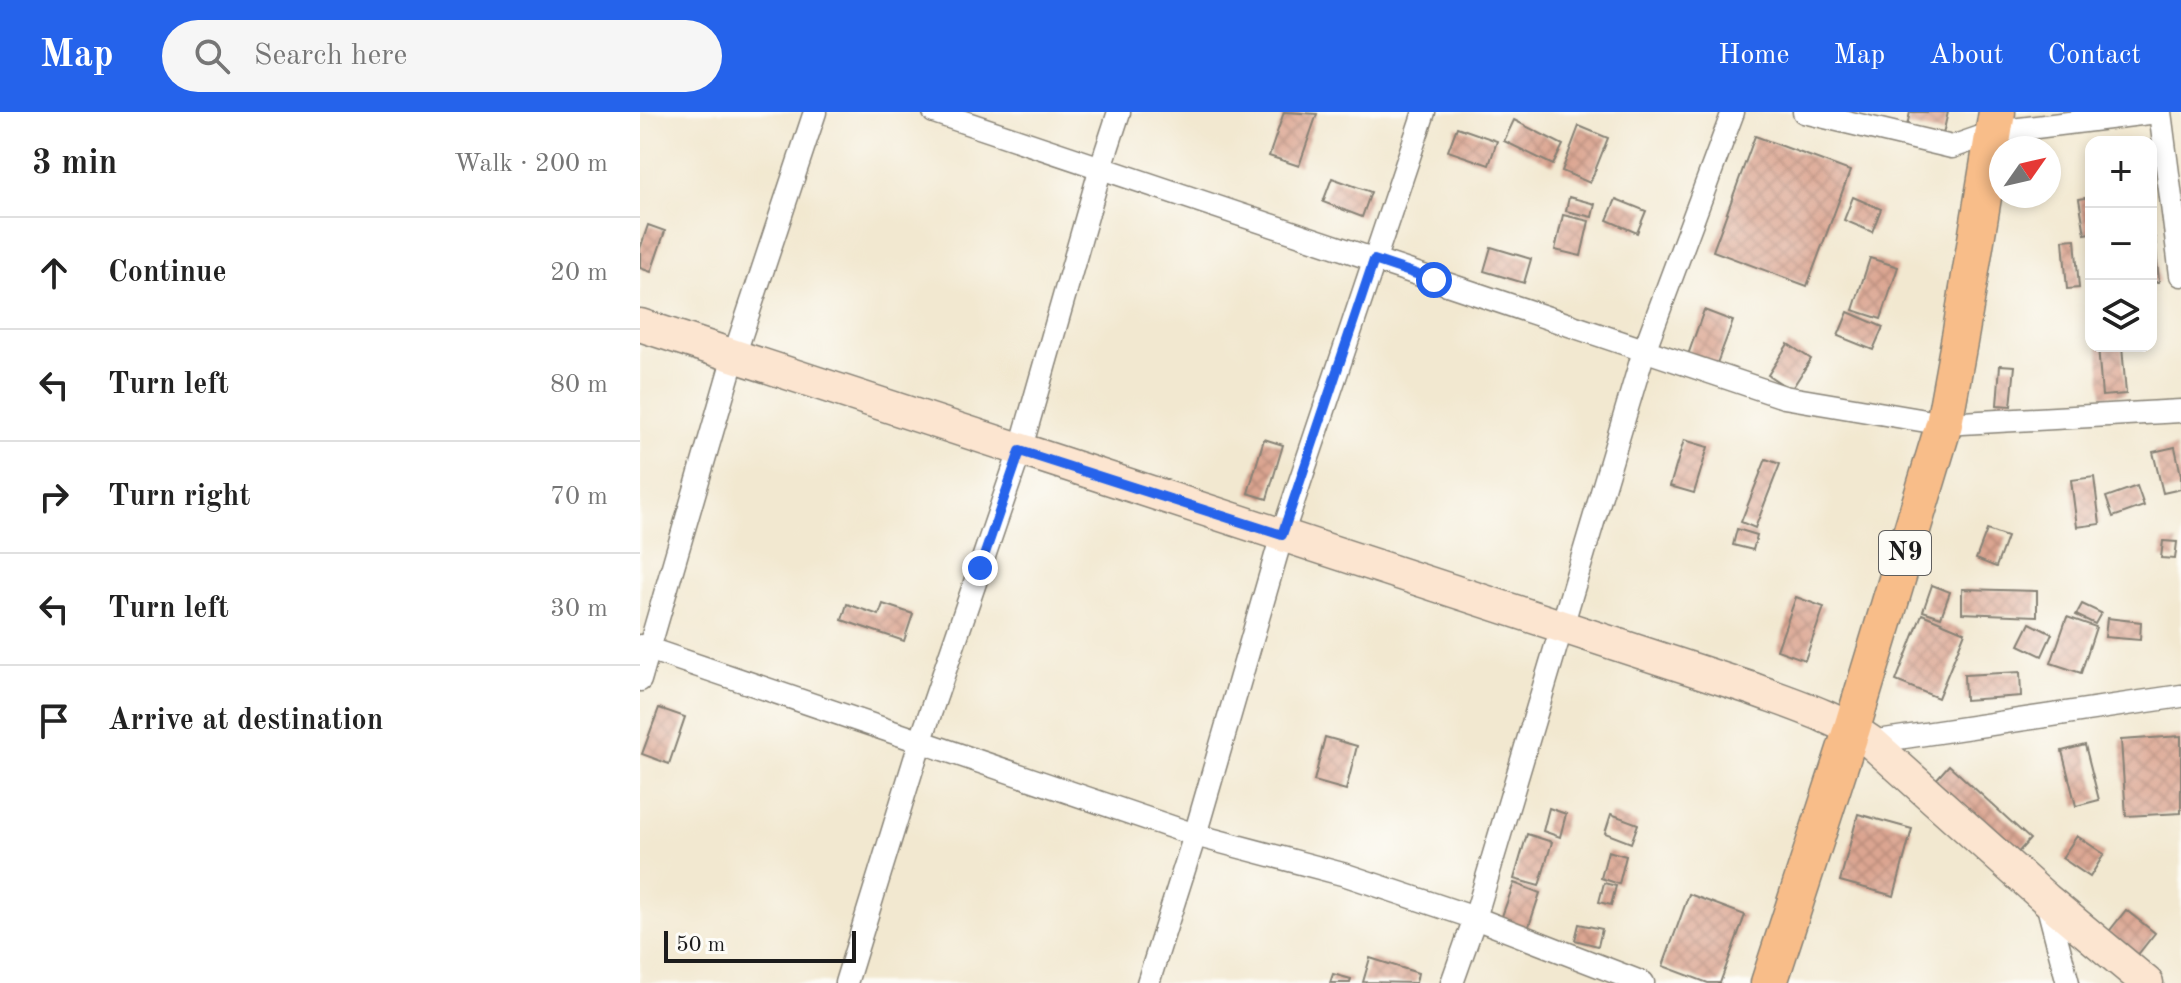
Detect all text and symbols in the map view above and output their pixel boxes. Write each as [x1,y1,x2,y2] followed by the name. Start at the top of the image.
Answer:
[162,20,722,92] search box
[190,34,234,78] icon: search
[40,37,114,75] text: Map
[254,41,407,71] text: Search here
[1718,42,1789,70] text: Home
[1833,42,1885,70] text: Map
[1929,42,2004,70] text: About
[2048,42,2141,70] text: Contact
[1989,136,2061,208] north arrow
[2085,136,2157,352] map controls
[2085,136,2157,208] button: +
[32,147,117,181] text: 3 min
[454,151,608,177] text: Walk · 200 m
[2085,208,2157,280] button: −
[32,251,76,295] icon: ahead
[108,258,227,288] text: Continue
[550,260,608,286] text: 20 m
[1416,262,1452,298] route start
[2085,280,2157,352] button: layers
[32,363,76,407] icon: left
[108,370,229,400] text: Turn left
[550,372,608,398] text: 80 m
[32,475,76,519] icon: right
[108,482,250,512] text: Turn right
[550,484,608,510] text: 70 m
[1879,531,1931,575] road number: N9
[962,550,998,586] route end
[32,587,76,631] icon: left
[108,594,229,624] text: Turn left
[550,596,608,622] text: 30 m
[32,699,76,743] icon: arrive
[108,706,383,736] text: Arrive at destination
[664,927,856,963] scale bar
[676,934,725,956] text: 50 m

